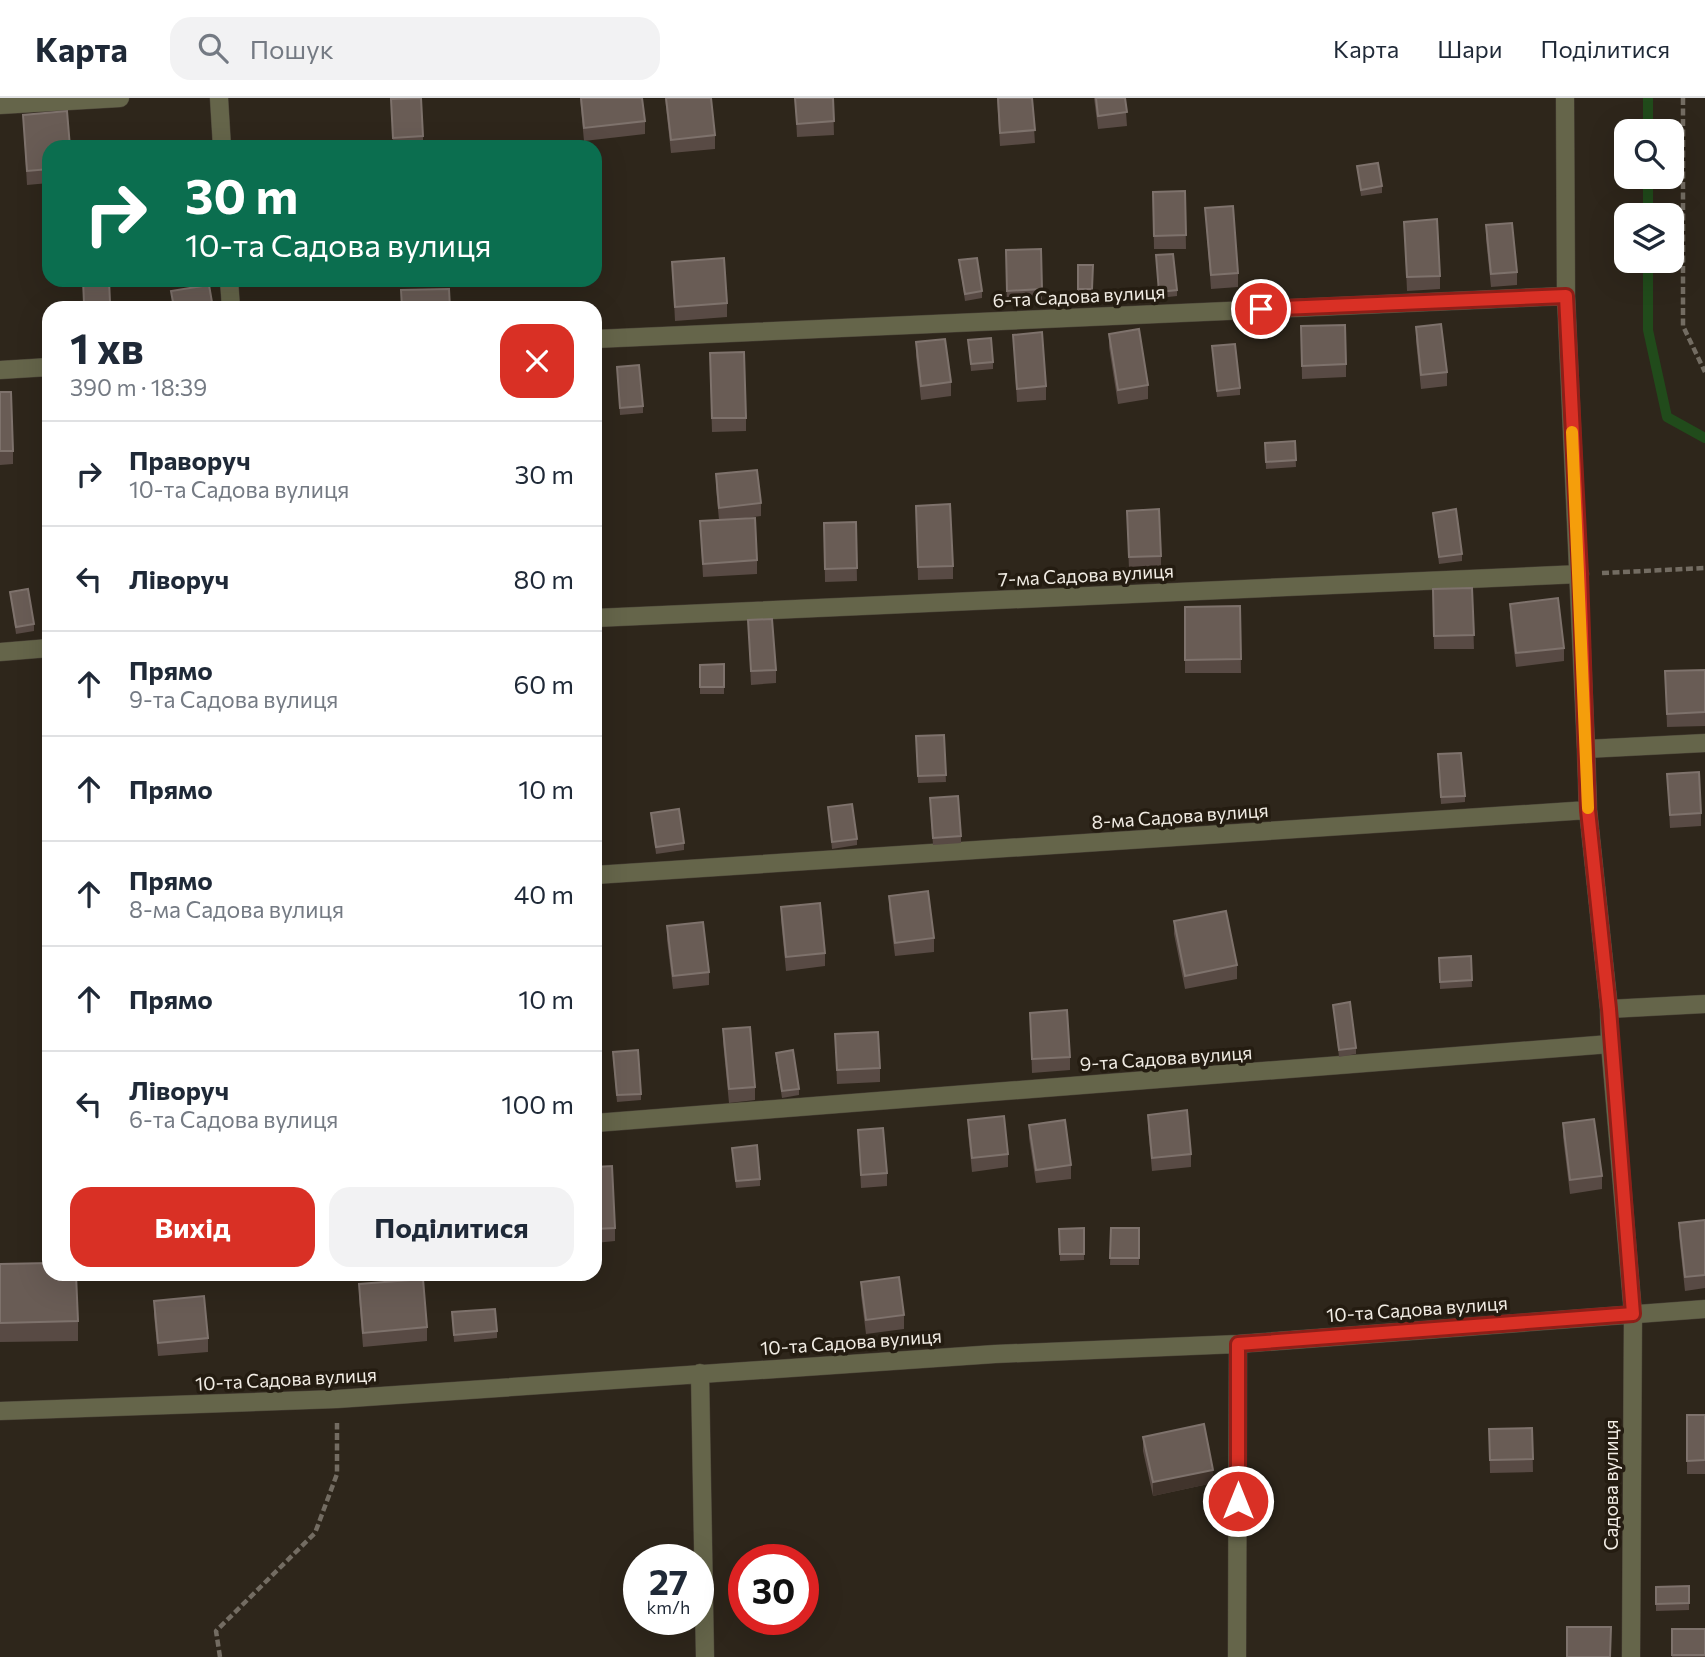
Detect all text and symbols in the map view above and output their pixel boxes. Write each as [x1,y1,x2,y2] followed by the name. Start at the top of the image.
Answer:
[170,17,660,80] search box
[35,28,128,69] text: Карта
[194,29,232,67] icon: search
[250,33,334,64] text: Пошук
[1333,34,1399,63] text: Карта
[1437,34,1503,63] text: Шари
[1541,34,1670,63] text: Поділитися
[1614,119,1684,273] map controls
[1614,119,1684,189] button: search
[185,164,298,224] text: 30 m
[70,168,161,259] icon: right
[1614,203,1684,273] button: layers
[185,224,492,264] text: 10-та Садова вулиця
[992,279,1166,312] street label: 6-та Садова вулиця
[1231,279,1291,339] pin
[1242,290,1280,328] icon: arrive
[70,321,144,373] text: 1 хв
[500,324,574,398] button: close
[70,373,207,401] text: 390 m · 18:39
[129,444,251,475] text: Праворуч
[70,455,108,493] icon: right
[515,458,574,489] text: 30 m
[129,475,349,503] text: 10-та Садова вулиця
[997,558,1175,591] street label: 7-ма Садова вулиця
[70,560,108,598] icon: left
[129,563,229,594] text: Ліворуч
[514,563,574,594] text: 80 m
[129,654,213,685] text: Прямо
[70,665,108,703] icon: ahead
[514,668,574,699] text: 60 m
[129,685,338,713] text: 9-та Садова вулиця
[70,770,108,808] icon: ahead
[129,773,213,804] text: Прямо
[518,773,574,804] text: 10 m
[1091,798,1269,833] street label: 8-ма Садова вулиця
[129,864,213,895] text: Прямо
[70,875,108,913] icon: ahead
[514,878,574,909] text: 40 m
[129,895,344,923] text: 8-ма Садова вулиця
[70,980,108,1018] icon: ahead
[129,983,213,1014] text: Прямо
[518,983,574,1014] text: 10 m
[1079,1040,1253,1075] street label: 9-та Садова вулиця
[129,1074,229,1105] text: Ліворуч
[70,1085,108,1123] icon: left
[501,1088,574,1119] text: 100 m
[129,1105,338,1133] text: 6-та Садова вулиця
[70,1187,315,1267] button: Вихід
[329,1187,574,1267] button: Поділитися
[1325,1291,1509,1326] street label: 10-та Садова вулиця
[759,1324,943,1359] street label: 10-та Садова вулиця
[194,1362,377,1395] street label: 10-та Садова вулиця
[1599,1419,1622,1551] street label: Садова вулиця
[1201,1464,1275,1538] position arrow
[728,1544,819,1635] speed limit sign: 30
[649,1559,688,1602] text: 27
[647,1596,690,1618] text: km/h

